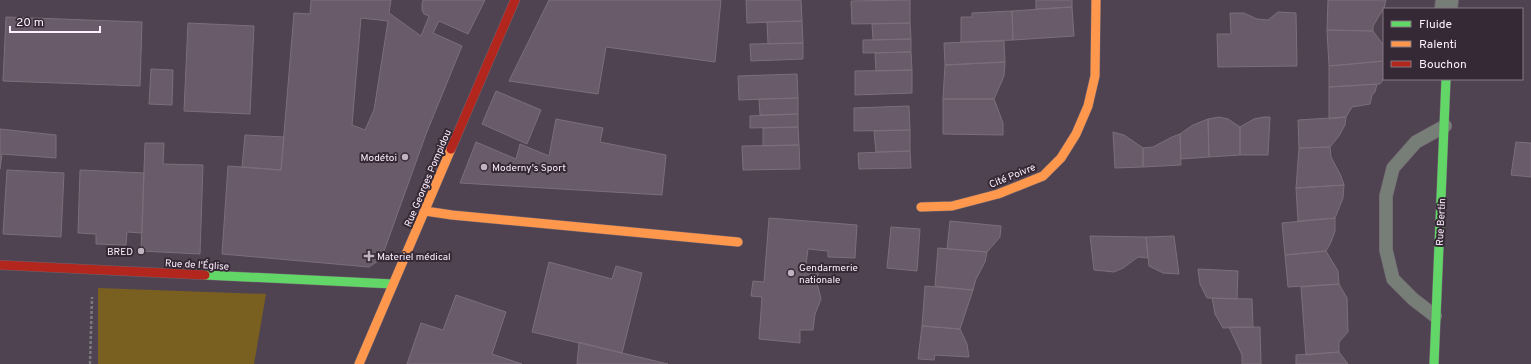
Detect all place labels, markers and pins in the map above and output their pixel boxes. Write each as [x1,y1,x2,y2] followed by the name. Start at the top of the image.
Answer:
[360,152,397,165] place label: Modétoi
[400,152,410,162] marker: Modétoi
[479,162,489,172] marker: Moderny's Sport
[492,162,566,175] place label: Moderny's Sport
[107,246,133,259] place label: BRED
[136,246,146,256] marker: BRED
[364,251,374,261] marker: Materiel médical
[377,251,451,264] place label: Materiel médical
[799,262,858,287] place label: Gendarmerie nationale
[786,268,796,278] marker: Gendarmerie nationale

